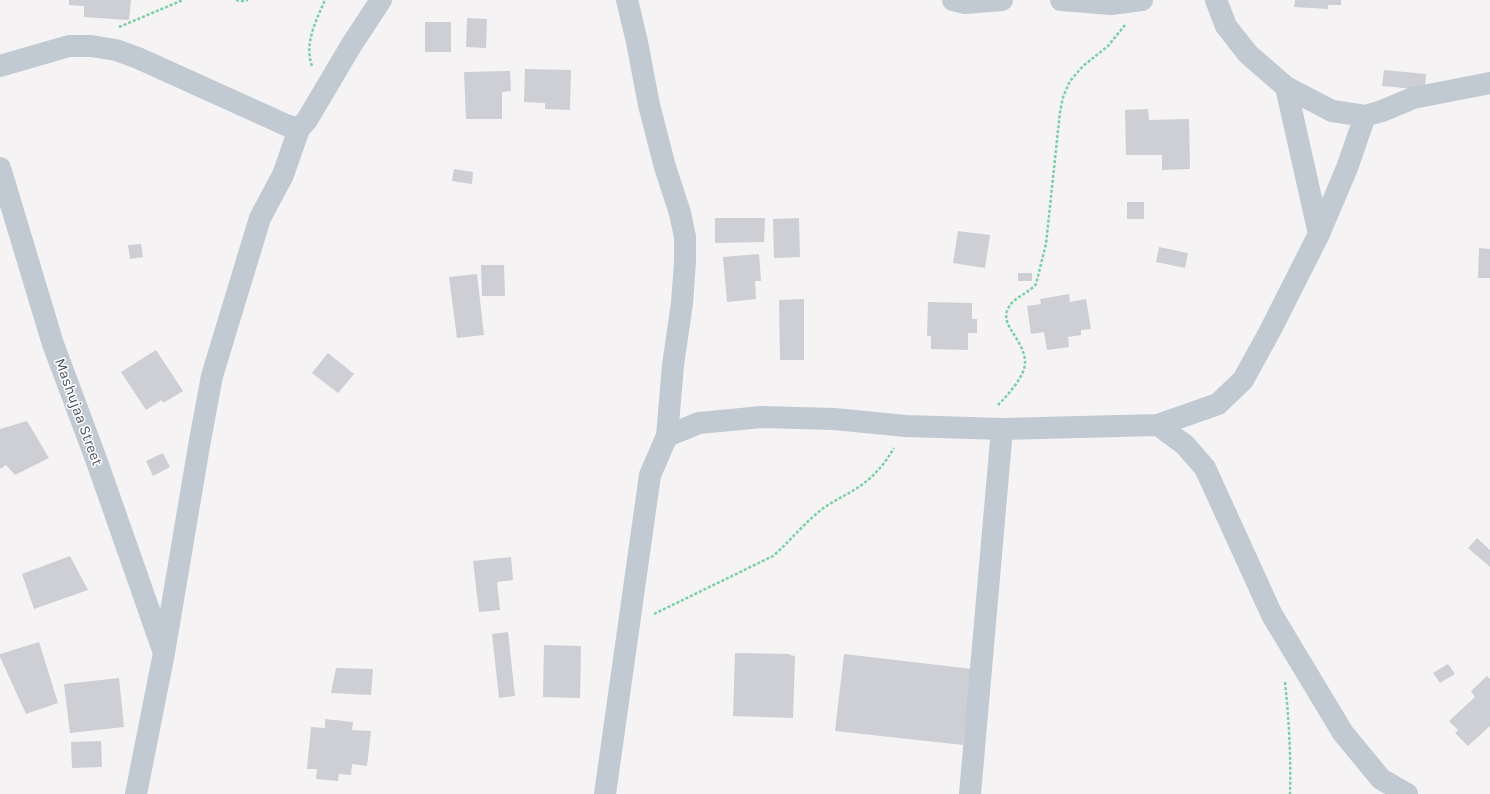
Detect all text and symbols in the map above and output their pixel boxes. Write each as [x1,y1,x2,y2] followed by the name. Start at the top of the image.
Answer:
[50,356,106,468] street label: Mashujaa Street

